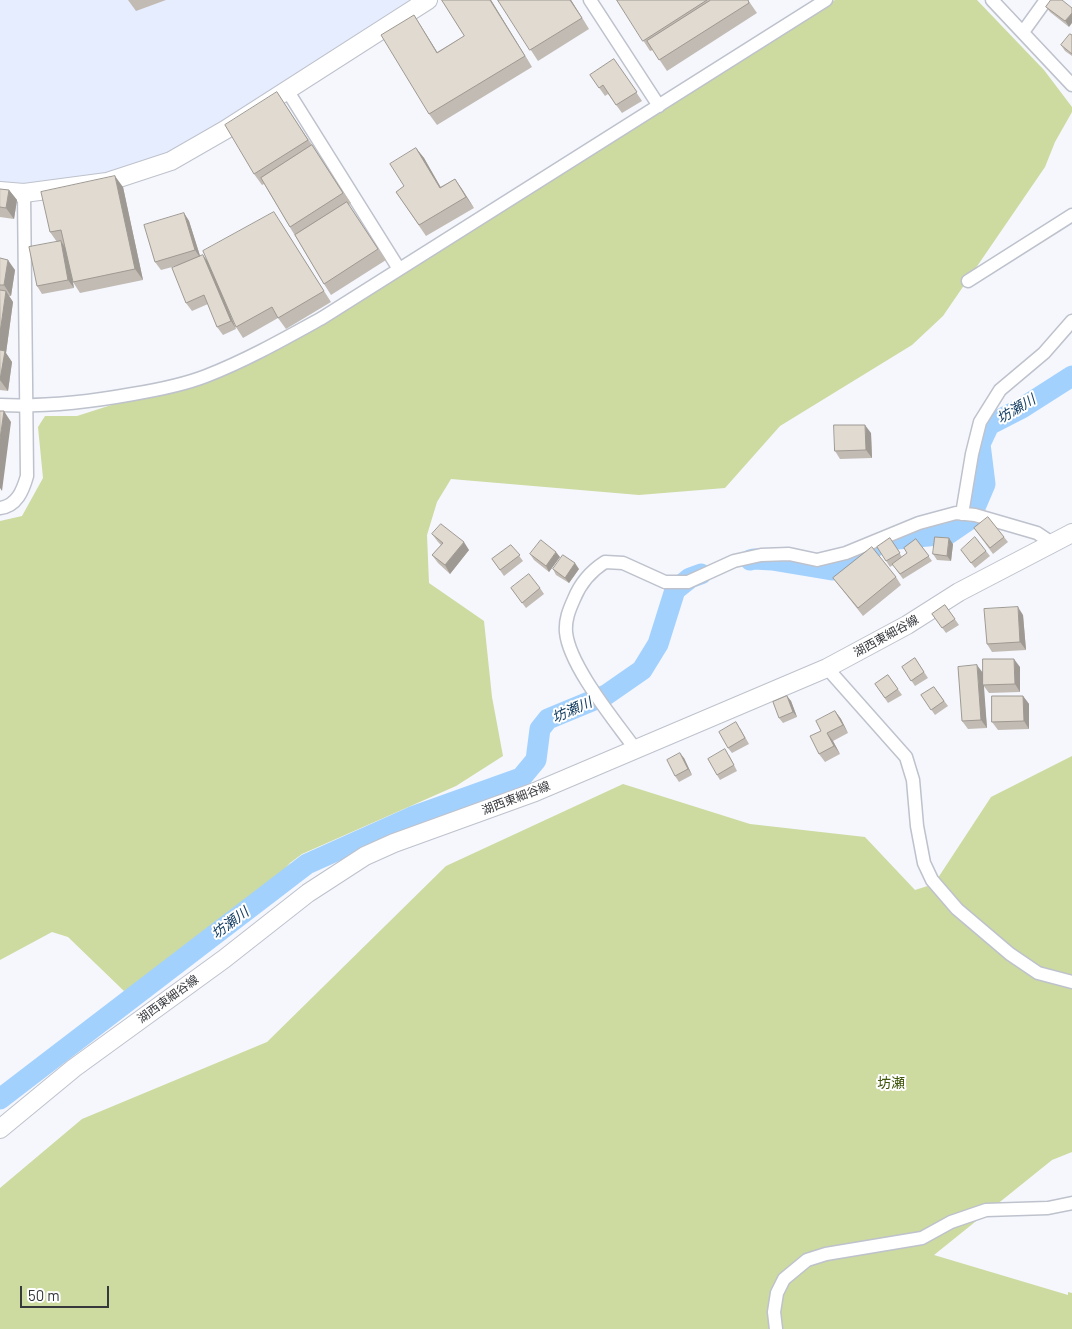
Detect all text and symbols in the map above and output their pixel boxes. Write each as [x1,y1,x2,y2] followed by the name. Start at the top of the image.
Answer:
[994,391,1038,427] water label: 坊瀬川
[851,612,921,660] street label: 湖西東細谷線
[549,694,595,726] water label: 坊瀬川
[480,778,552,818] street label: 湖西東細谷線
[208,904,252,942] water label: 坊瀬川
[135,972,201,1026] street label: 湖西東細谷線
[877,1075,905,1091] district label: 坊瀬
[22,1276,111,1308] scale bar
[28,1286,60,1304] text: 50 m

